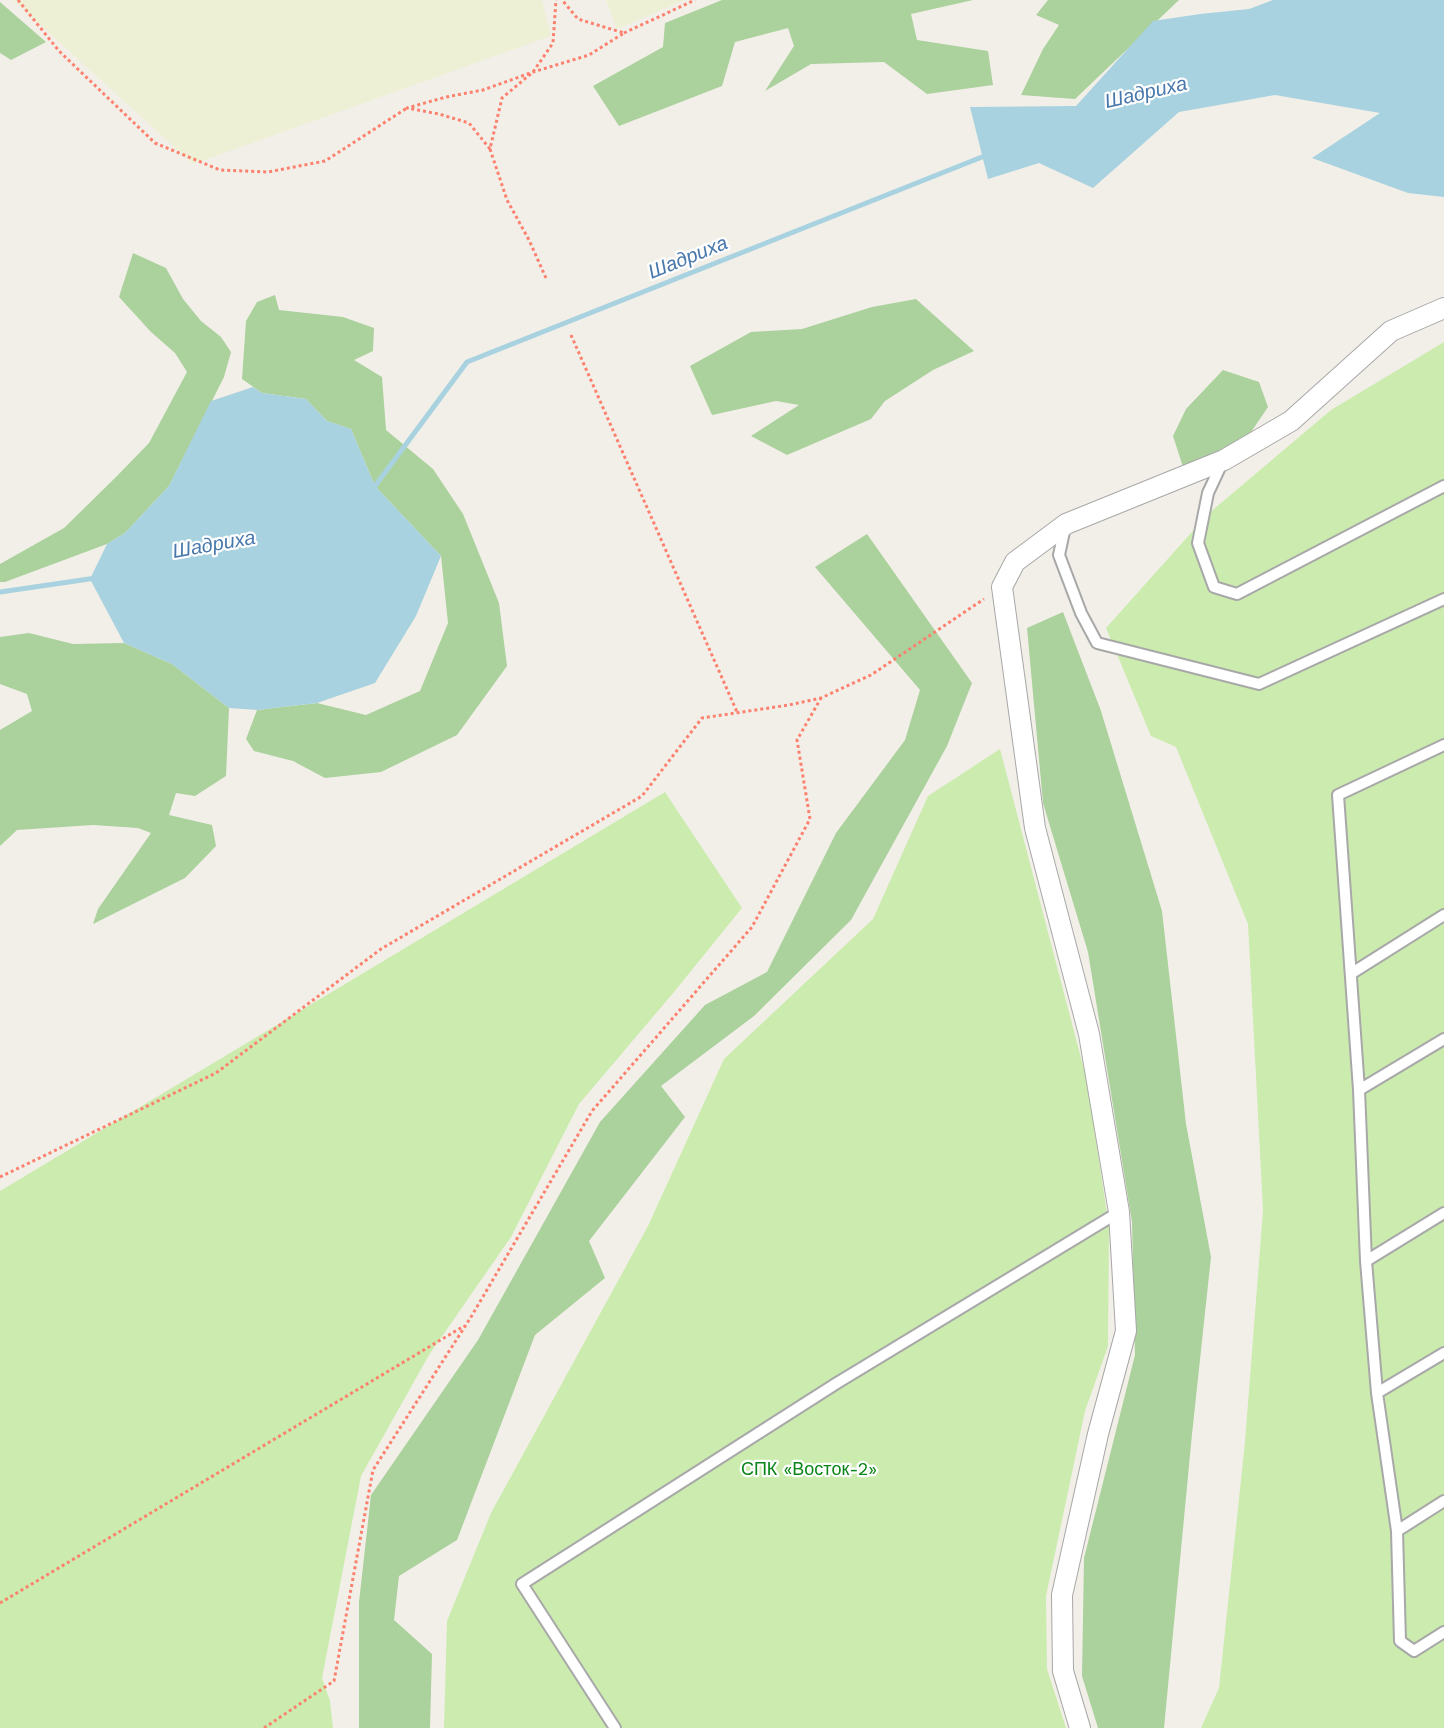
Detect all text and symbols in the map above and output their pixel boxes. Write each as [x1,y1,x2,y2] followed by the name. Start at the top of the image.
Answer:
[1103,72,1189,114] water label: Шадриха
[645,231,731,285] water label: Шадриха
[171,526,257,564] water label: Шадриха
[741,1459,877,1481] park label: СПК «Восток-2»

